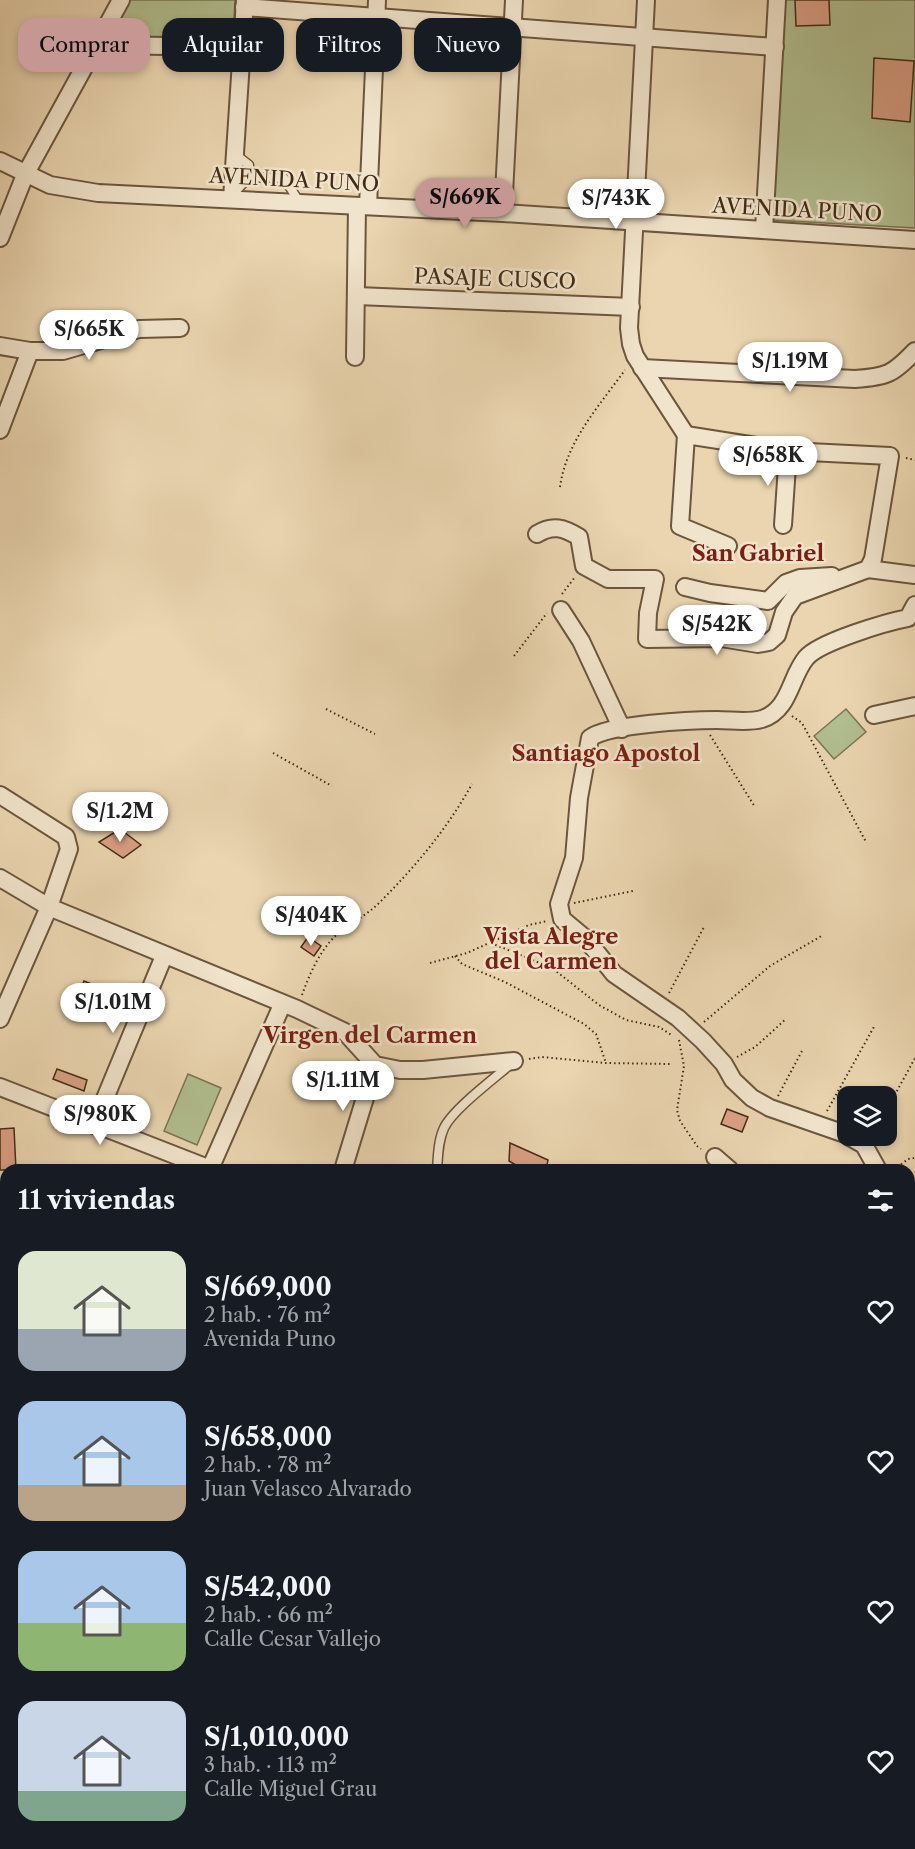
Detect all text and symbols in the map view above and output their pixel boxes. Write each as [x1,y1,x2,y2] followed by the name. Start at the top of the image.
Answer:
[18,18,150,72] chip: Comprar
[162,18,284,72] chip: Alquilar
[296,18,402,72] chip: Filtros
[414,18,521,72] chip: Nuevo
[207,163,380,196] street label: AVENIDA PUNO
[416,178,514,229] pin: S/669K
[567,179,665,230] pin: S/743K
[429,185,501,209] text: S/669K
[582,186,650,210] text: S/743K
[710,193,883,226] street label: AVENIDA PUNO
[414,263,576,294] street label: PASAJE CUSCO
[40,310,138,361] pin: S/665K
[54,317,124,341] text: S/665K
[735,342,845,393] pin: S/1.19M
[752,349,828,373] text: S/1.19M
[719,436,817,487] pin: S/658K
[732,443,804,467] text: S/658K
[692,540,824,567] district label: San Gabriel
[668,605,766,656] pin: S/542K
[682,612,752,636] text: S/542K
[512,740,701,767] district label: Santiago Apostol
[71,792,169,843] pin: S/1.2M
[86,799,154,823] text: S/1.2M
[262,896,360,947] pin: S/404K
[275,903,347,927] text: S/404K
[482,923,619,975] district label: Vista Alegre del Carmen
[58,983,168,1034] pin: S/1.01M
[74,990,152,1014] text: S/1.01M
[262,1022,477,1049] district label: Virgen del Carmen
[288,1061,398,1112] pin: S/1.11M
[306,1068,380,1092] text: S/1.11M
[837,1086,897,1146] map controls
[837,1086,897,1146] button: layers
[51,1095,149,1146] pin: S/980K
[63,1102,137,1126] text: S/980K
[18,1184,175,1216] text: 11 viviendas
[864,1184,897,1217] icon: filters
[204,1271,332,1303] text: S/669,000
[66,1275,138,1347] icon: home
[864,1295,897,1328] icon: heart
[204,1303,331,1327] text: 2 hab. · 76 m²
[204,1327,336,1351] text: Avenida Puno
[204,1421,332,1453] text: S/658,000
[66,1425,138,1497] icon: home
[864,1445,897,1478] icon: heart
[204,1453,331,1477] text: 2 hab. · 78 m²
[204,1477,412,1501] text: Juan Velasco Alvarado
[204,1571,331,1603] text: S/542,000
[66,1575,138,1647] icon: home
[864,1595,897,1628] icon: heart
[204,1603,333,1627] text: 2 hab. · 66 m²
[204,1627,381,1651] text: Calle Cesar Vallejo
[204,1721,349,1753] text: S/1,010,000
[66,1725,138,1797] icon: home
[864,1745,897,1778] icon: heart
[204,1753,337,1777] text: 3 hab. · 113 m²
[204,1777,377,1801] text: Calle Miguel Grau

